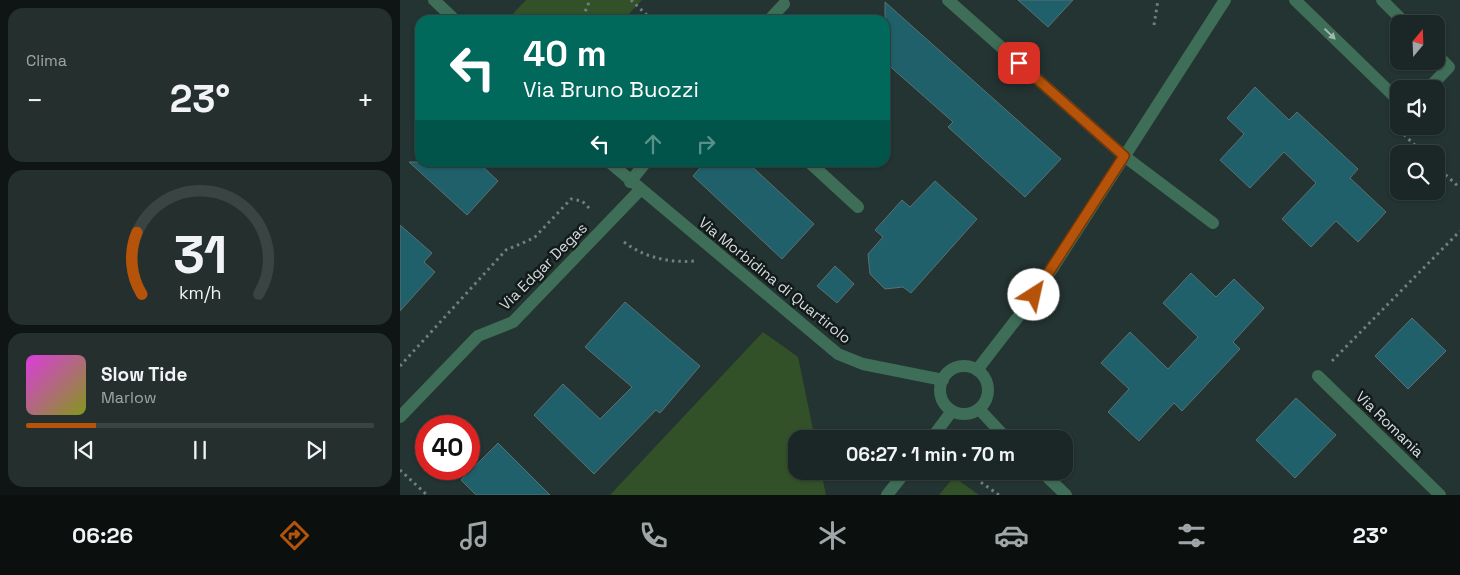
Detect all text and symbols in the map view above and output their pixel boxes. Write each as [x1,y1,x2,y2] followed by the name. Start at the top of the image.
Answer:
[1390,15,1445,70] north arrow
[1390,15,1445,200] map controls
[1324,28,1336,40] one-way arrow
[523,32,607,76] text: 40 m
[440,35,505,100] icon: left
[998,42,1040,84] pin
[1005,49,1033,77] icon: arrive
[26,50,67,71] text: Clima
[170,75,230,123] text: 23°
[523,75,699,103] text: Via Bruno Buozzi
[1390,80,1445,135] button: sound
[26,82,43,118] text: −
[357,82,374,118] text: +
[586,130,614,158] icon: left
[639,130,667,158] icon: ahead
[692,130,720,158] icon: right
[1390,145,1445,200] button: search
[695,213,855,347] street label: Via Morbidina di Quartirolo
[495,218,591,314] street label: Via Edgar Degas
[173,222,227,288] text: 31
[1007,268,1059,320] position arrow
[179,281,221,304] text: km/h
[101,362,187,387] text: Slow Tide
[101,387,157,408] text: Marlow
[1352,387,1428,461] street label: Via Romania
[415,415,480,480] speed limit sign: 40
[70,436,98,464] icon: previous
[186,436,214,464] icon: pause
[302,436,330,464] icon: next
[846,442,1015,467] text: 06:27 · 1 min · 70 m
[277,518,312,553] icon: directions
[457,518,492,553] icon: music
[636,518,671,553] icon: phone
[815,518,850,553] icon: climate
[994,518,1029,553] icon: car
[1174,518,1209,553] icon: filters
[72,521,133,549] text: 06:26
[1353,521,1388,549] text: 23°

